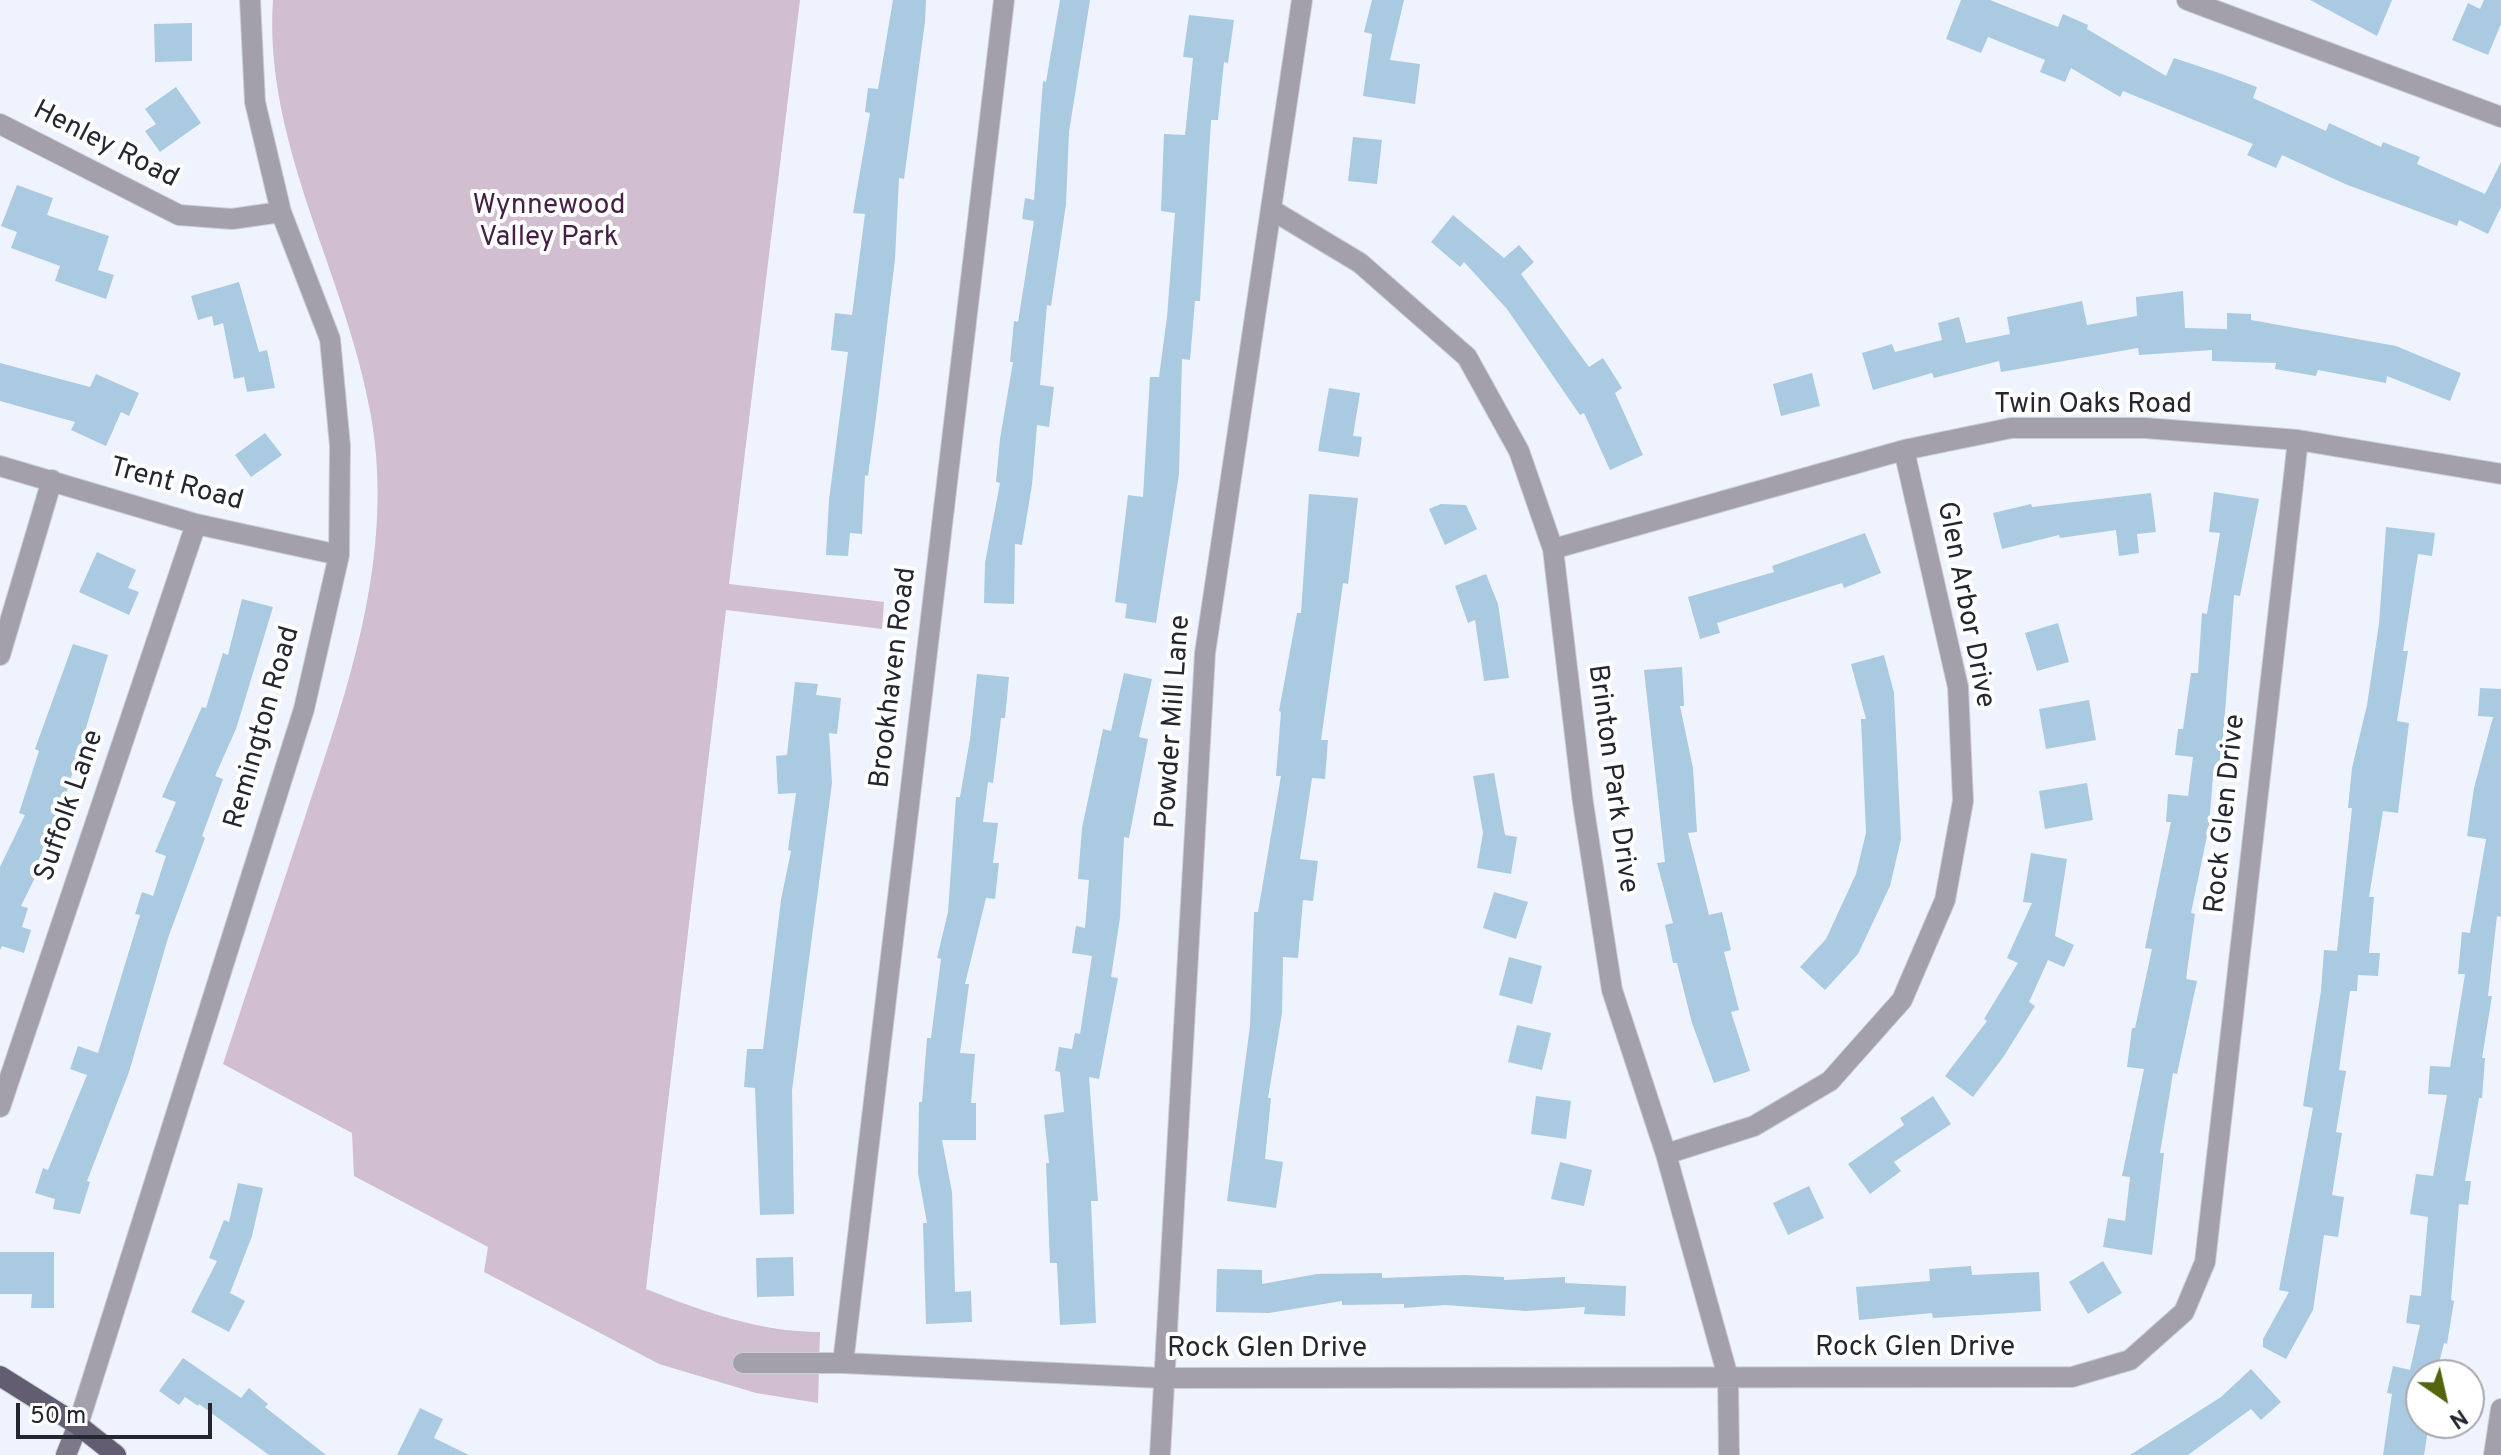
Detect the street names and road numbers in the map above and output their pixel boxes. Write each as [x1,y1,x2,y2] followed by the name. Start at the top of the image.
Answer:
[27,95,183,197] street label: Henley Road
[1994,389,2192,423] street label: Twin Oaks Road
[106,452,246,520] street label: Trent Road
[1928,499,2000,711] street label: Glen Arbor Drive
[865,566,925,790] street label: Brookhaven Road
[1151,614,1199,830] street label: Powder Mill Lane
[219,623,309,833] street label: Remington Road
[1578,663,1644,895] street label: Brinton Park Drive
[2200,713,2254,915] street label: Rock Glen Drive
[29,726,113,886] street label: Suffolk Lane
[1815,1332,2015,1366] street label: Rock Glen Drive
[1167,1333,1367,1367] street label: Rock Glen Drive

